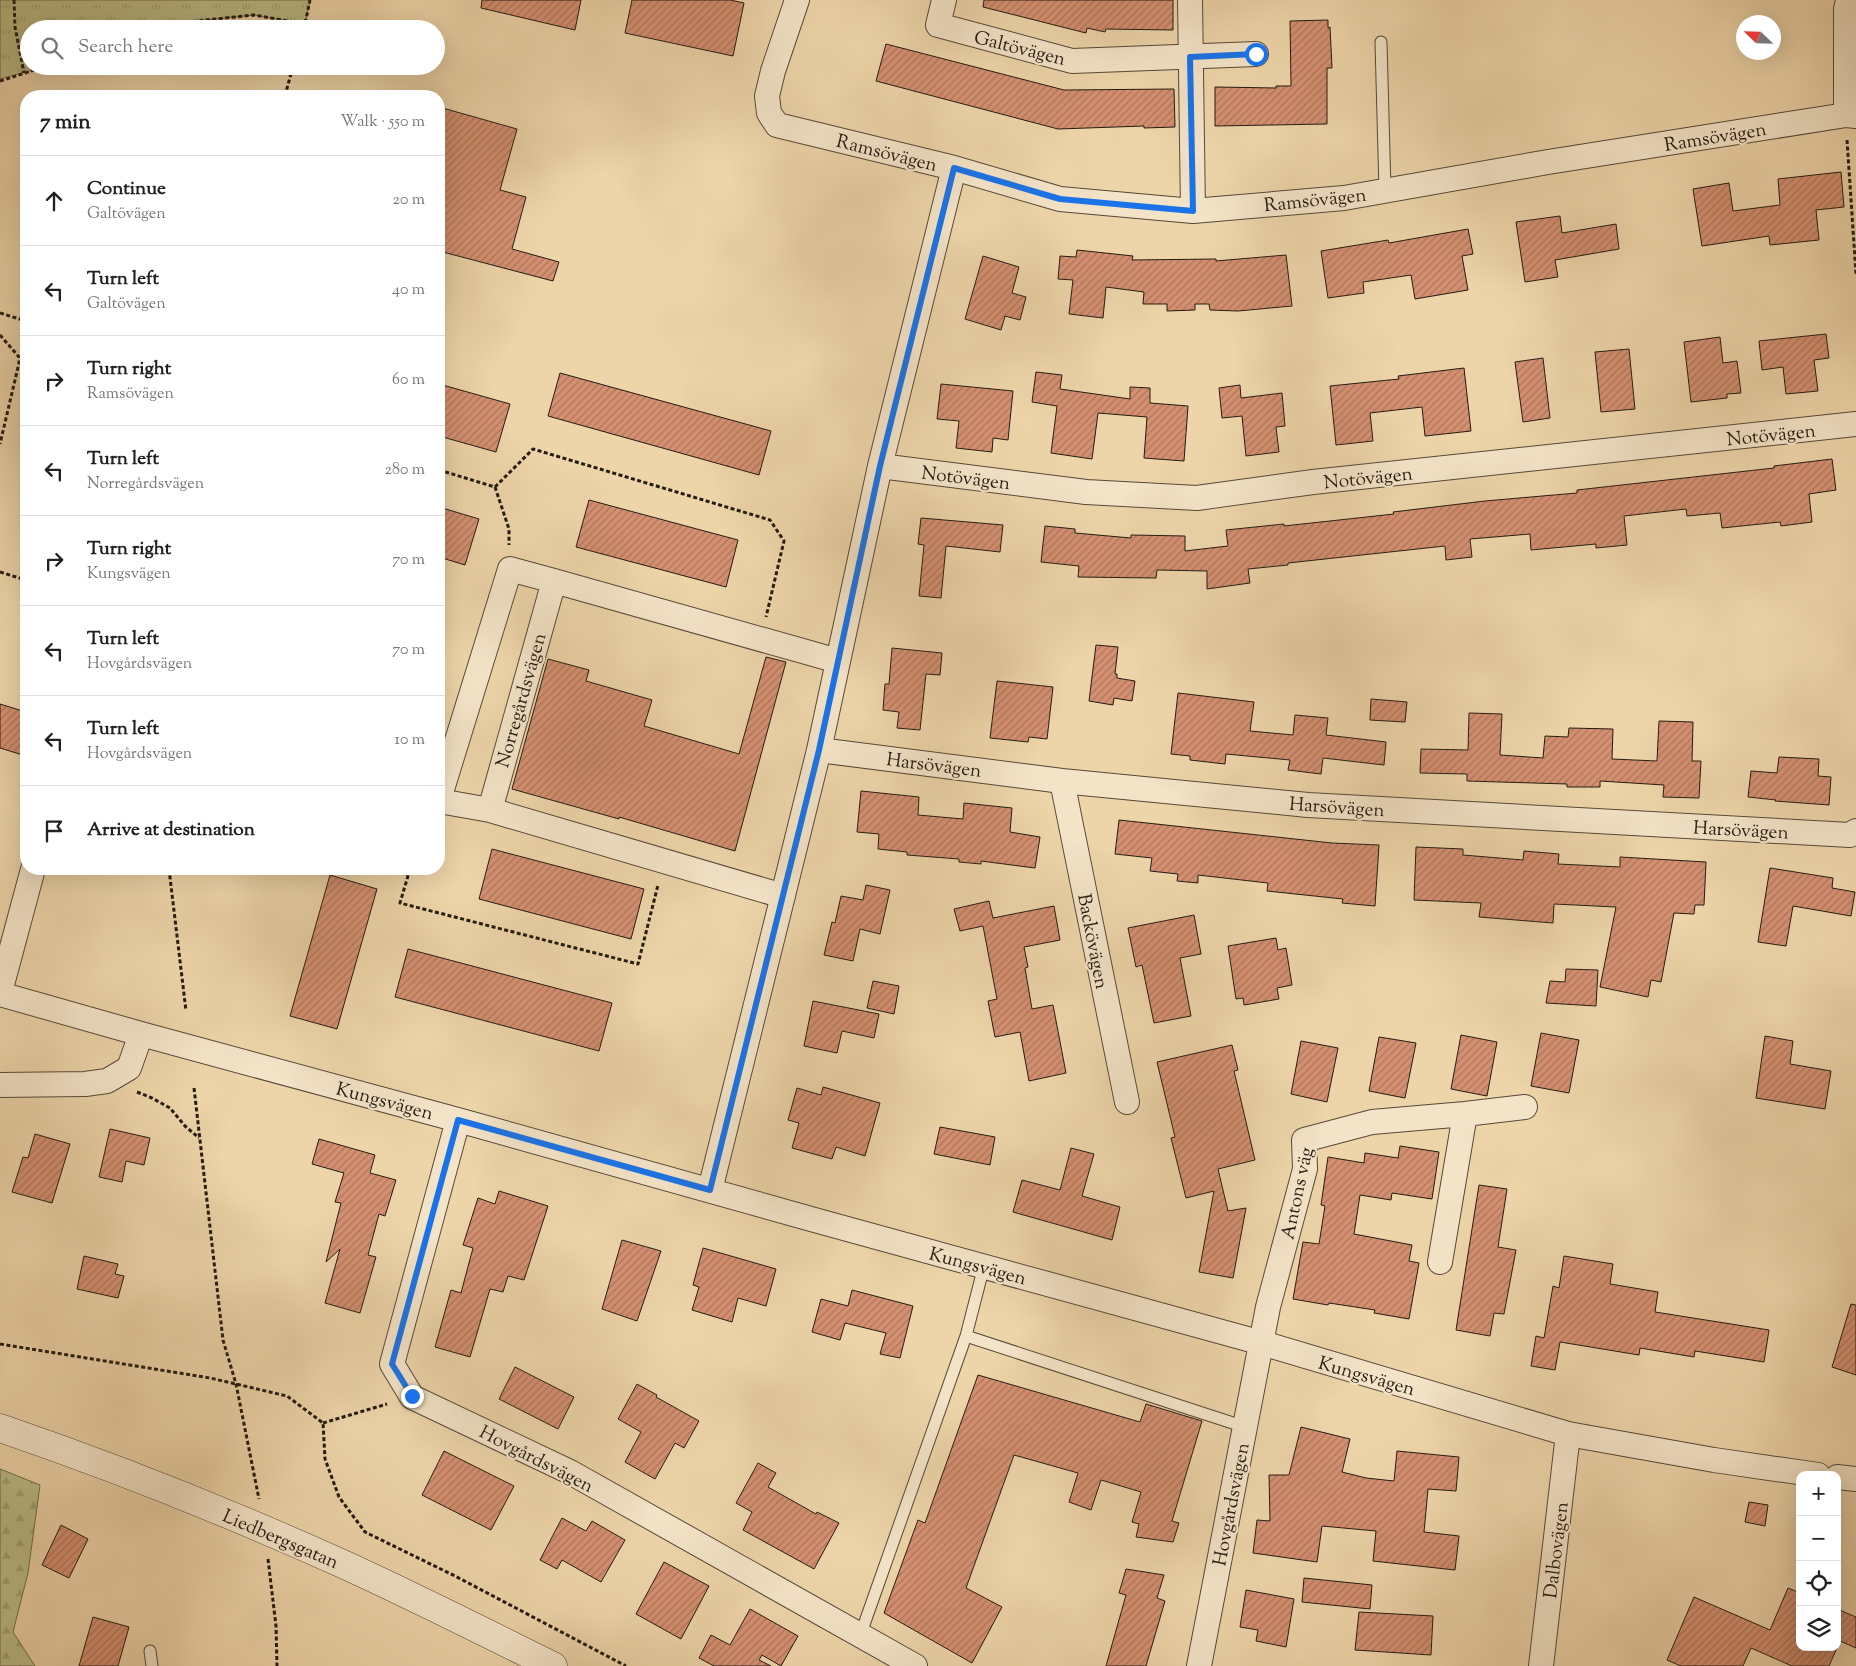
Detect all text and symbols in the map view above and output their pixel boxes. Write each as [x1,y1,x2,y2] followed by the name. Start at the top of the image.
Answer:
[1736,15,1781,60] north arrow
[20,20,445,75] search box
[971,25,1068,74] street label: Galtövägen
[38,34,66,62] icon: search
[78,34,173,61] text: Search here
[1245,43,1268,66] route start
[40,108,91,138] text: 7 min
[340,111,425,134] text: Walk · 550 m
[1662,117,1768,160] street label: Ramsövägen
[833,129,940,180] street label: Ramsövägen
[87,176,166,203] text: Continue
[1263,183,1368,220] street label: Ramsövägen
[40,187,68,215] icon: ahead
[392,189,425,212] text: 20 m
[87,203,166,226] text: Galtövägen
[87,266,159,293] text: Turn left
[40,277,68,305] icon: left
[392,279,425,302] text: 40 m
[87,293,166,316] text: Galtövägen
[87,356,171,383] text: Turn right
[40,367,68,395] icon: right
[392,369,425,392] text: 60 m
[87,383,174,406] text: Ramsövägen
[1725,418,1817,455] street label: Notövägen
[87,446,159,473] text: Turn left
[40,457,68,485] icon: left
[384,459,425,482] text: 280 m
[920,461,1012,498] street label: Notövägen
[1322,461,1414,498] street label: Notövägen
[87,473,204,496] text: Norregårdsvägen
[87,536,171,563] text: Turn right
[40,547,68,575] icon: right
[392,549,425,572] text: 70 m
[87,563,171,586] text: Kungsvägen
[87,626,159,653] text: Turn left
[490,630,555,771] street label: Norregårdsvägen
[40,637,68,665] icon: left
[392,639,425,662] text: 70 m
[87,653,192,676] text: Hovgårdsvägen
[87,716,159,743] text: Turn left
[40,727,68,755] icon: left
[395,729,425,752] text: 10 m
[87,743,192,766] text: Hovgårdsvägen
[885,747,983,786] street label: Harsövägen
[1288,792,1385,825] street label: Harsövägen
[1692,816,1789,847] street label: Harsövägen
[40,817,68,845] icon: arrive
[87,817,255,844] text: Arrive at destination
[1069,892,1114,991] street label: Backövägen
[333,1076,436,1128] street label: Kungsvägen
[1275,1145,1321,1242] street label: Antons väg
[926,1241,1029,1293] street label: Kungsvägen
[1315,1351,1418,1404] street label: Kungsvägen
[401,1385,424,1408] route end
[474,1420,598,1501] street label: Hovgårdsvägen
[1207,1441,1258,1568] street label: Hovgårdsvägen
[1796,1471,1841,1651] map controls
[1796,1471,1841,1516] button: +
[1538,1500,1577,1600] street label: Dalbovägen
[218,1504,342,1577] street label: Liedbergsgatan
[1796,1516,1841,1561] button: −
[1796,1561,1841,1606] button: locate
[1796,1606,1841,1651] button: layers

